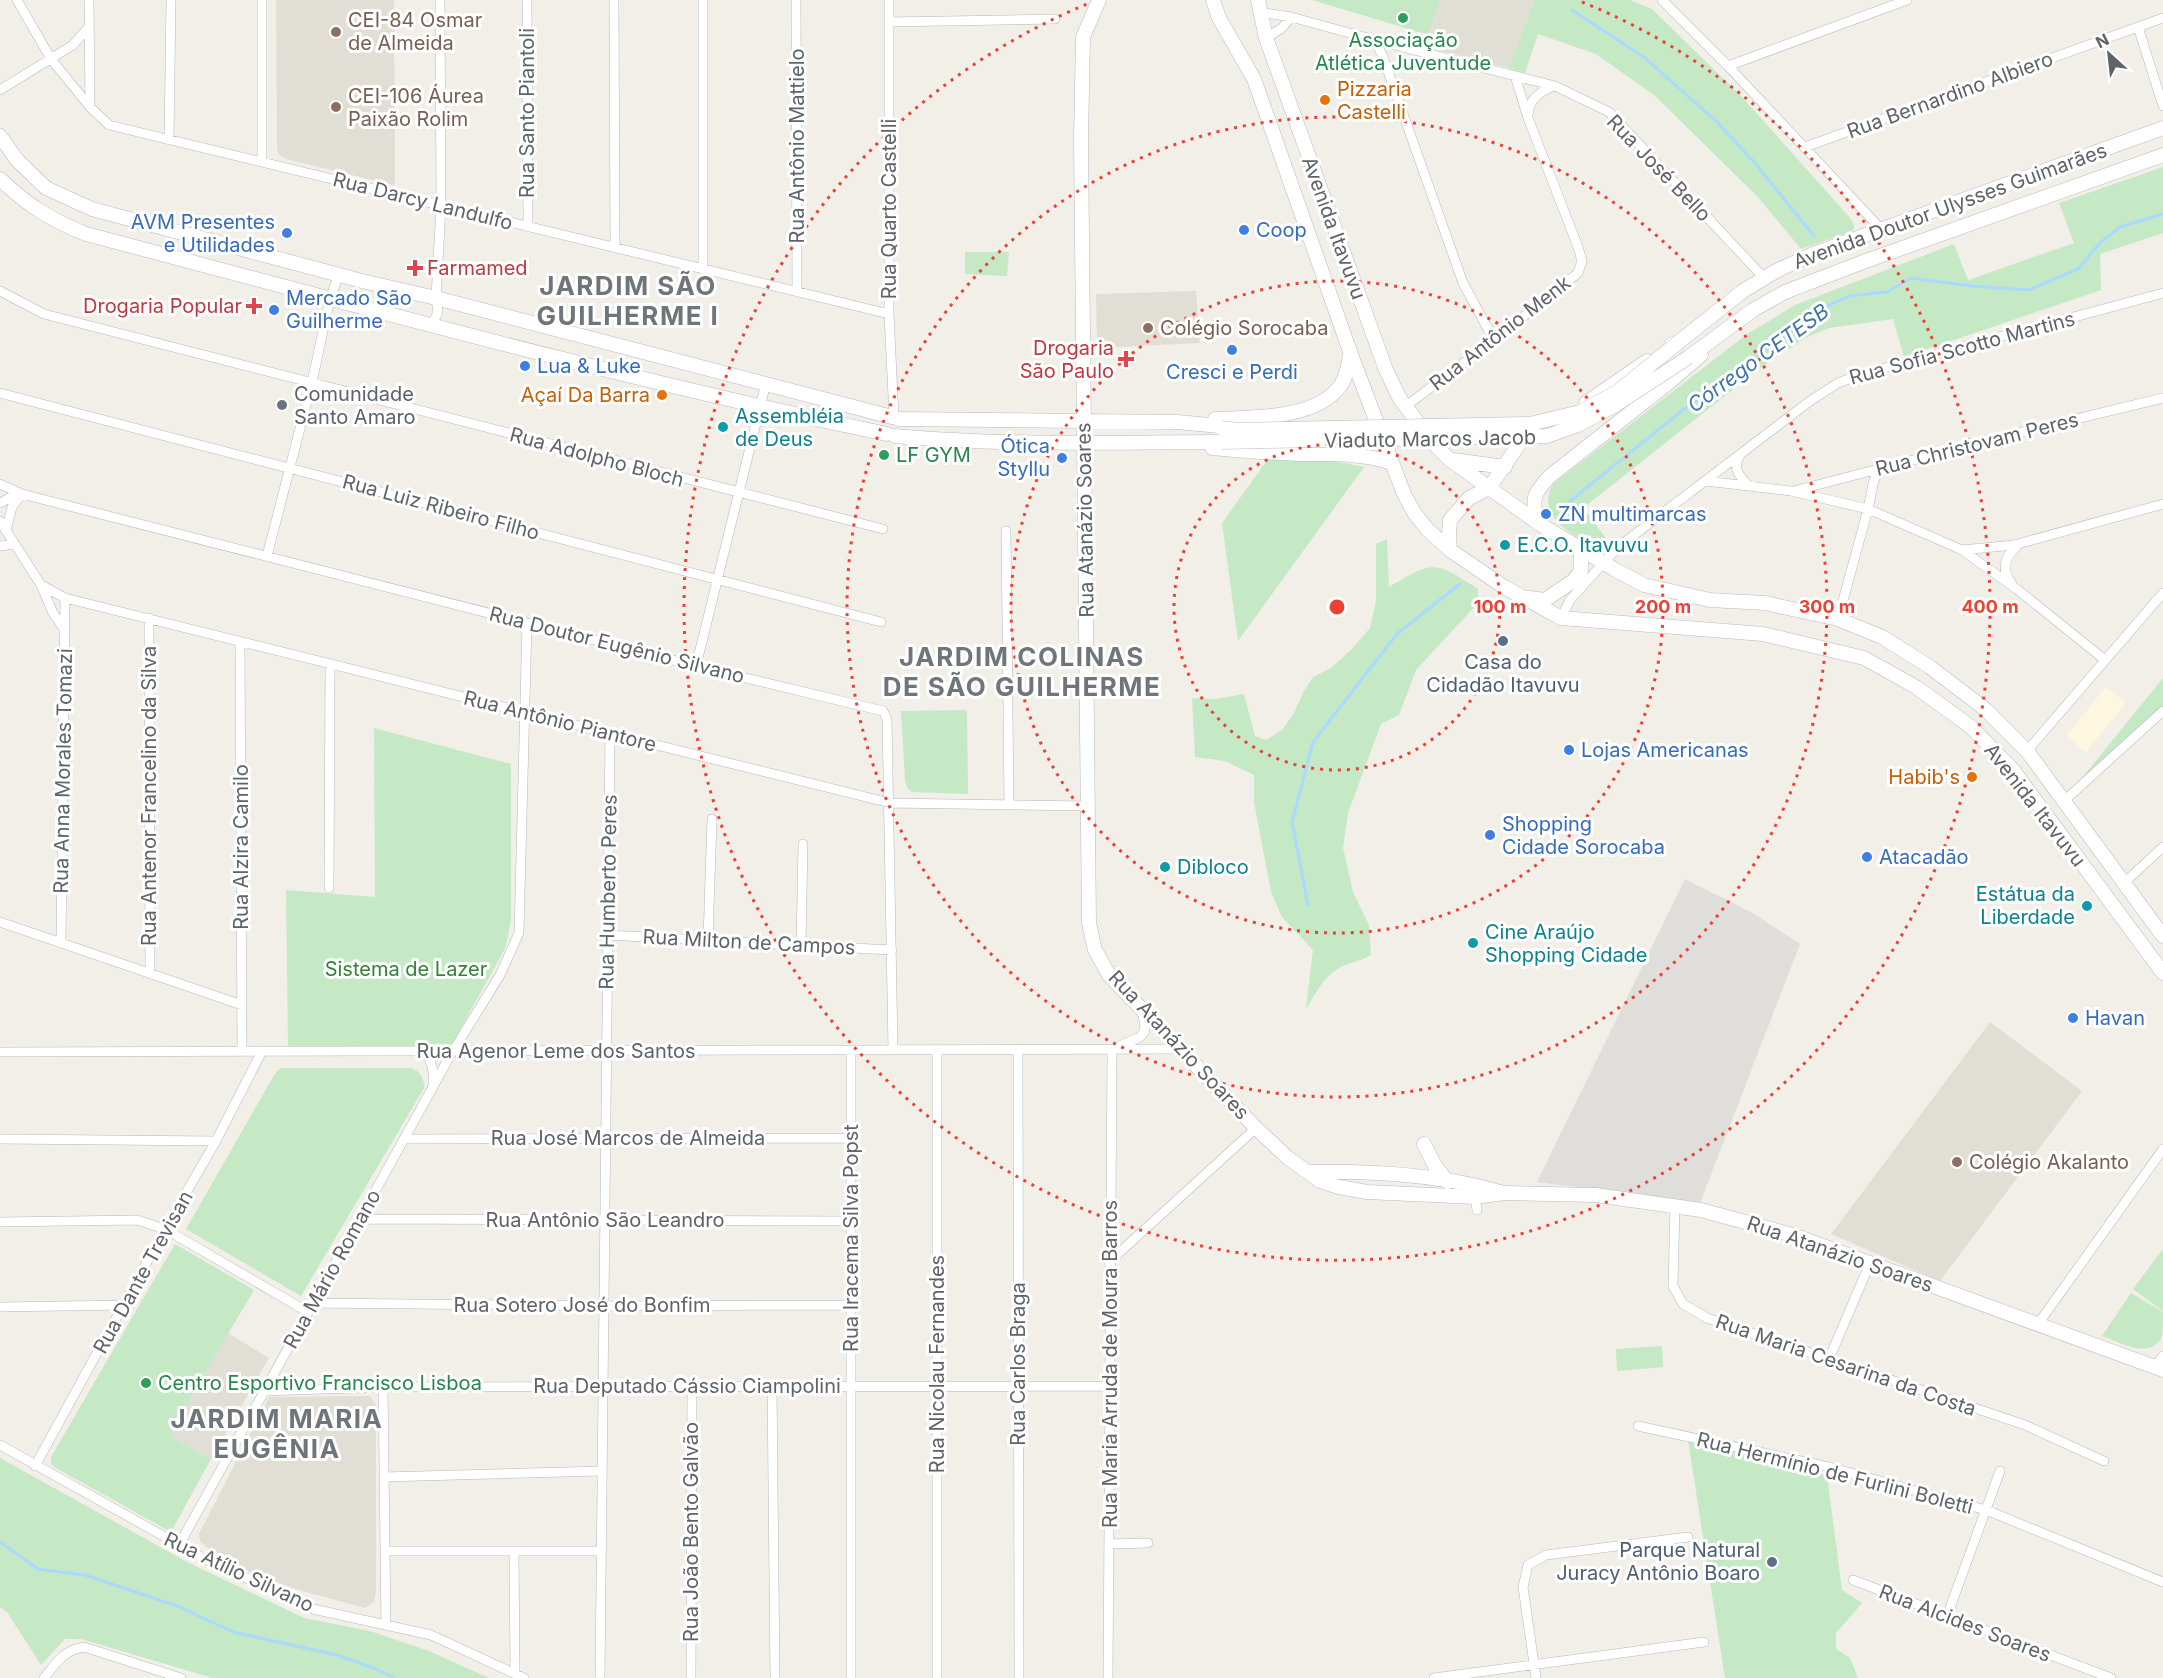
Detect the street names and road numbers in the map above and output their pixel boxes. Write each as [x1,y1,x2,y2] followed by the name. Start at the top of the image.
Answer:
[515,28,539,198] street label: Rua Santo Piantoli
[1844,47,2056,143] street label: Rua Bernardino Albiero
[785,48,809,244] street label: Rua Antônio Mattielo
[1602,110,1716,226] street label: Rua José Bello
[877,119,901,299] street label: Rua Quarto Castelli
[1790,138,2110,274] street label: Avenida Doutor Ulysses Guimarães
[1297,153,1371,303] street label: Avenida Itavuvu
[331,167,515,235] street label: Rua Darcy Landulfo
[1425,270,1575,395] street label: Rua Antônio Menk
[1847,306,2077,390] street label: Rua Sofia Scotto Martins
[1873,407,2081,481] street label: Rua Christovam Peres
[507,422,687,492] street label: Rua Adolpho Bloch
[1071,422,1099,618] street label: Rua Atanázio Soares
[1324,425,1536,453] street label: Viaduto Marcos Jacob
[340,469,542,545] street label: Rua Luiz Ribeiro Filho
[487,602,747,688] street label: Rua Doutor Eugênio Silvano
[137,646,161,946] street label: Rua Antenor Francelino da Silva
[49,648,77,894] street label: Rua Anna Morales Tomazi
[461,685,659,757] street label: Rua Antônio Piantore
[1979,738,2091,872] street label: Avenida Itavuvu
[229,764,253,930] street label: Rua Alzira Camilo
[594,794,622,990] street label: Rua Humberto Peres
[642,924,856,960] street label: Rua Milton de Campos
[1104,965,1254,1125] street label: Rua Atanázio Soares
[416,1039,696,1063] street label: Rua Agenor Leme dos Santos
[839,1124,863,1352] street label: Rua Iracema Silva Popst
[491,1126,765,1150] street label: Rua José Marcos de Almeida
[278,1185,386,1353] street label: Rua Mário Romano
[88,1186,198,1358] street label: Rua Dante Trevisan
[1098,1200,1122,1528] street label: Rua Maria Arruda de Moura Barros
[485,1208,725,1232] street label: Rua Antônio São Leandro
[1744,1211,1936,1297] street label: Rua Atanázio Soares
[925,1255,949,1473] street label: Rua Nicolau Fernandes
[1006,1282,1030,1446] street label: Rua Carlos Braga
[454,1293,710,1317] street label: Rua Sotero José do Bonfim
[1713,1309,1979,1421] street label: Rua Maria Cesarina da Costa
[533,1374,841,1398] street label: Rua Deputado Cássio Ciampolini
[679,1422,703,1642] street label: Rua João Bento Galvão
[1694,1427,1976,1519] street label: Rua Hermínio de Furlini Boletti
[160,1527,318,1617] street label: Rua Atílio Silvano
[1876,1579,2054,1667] street label: Rua Alcides Soares

